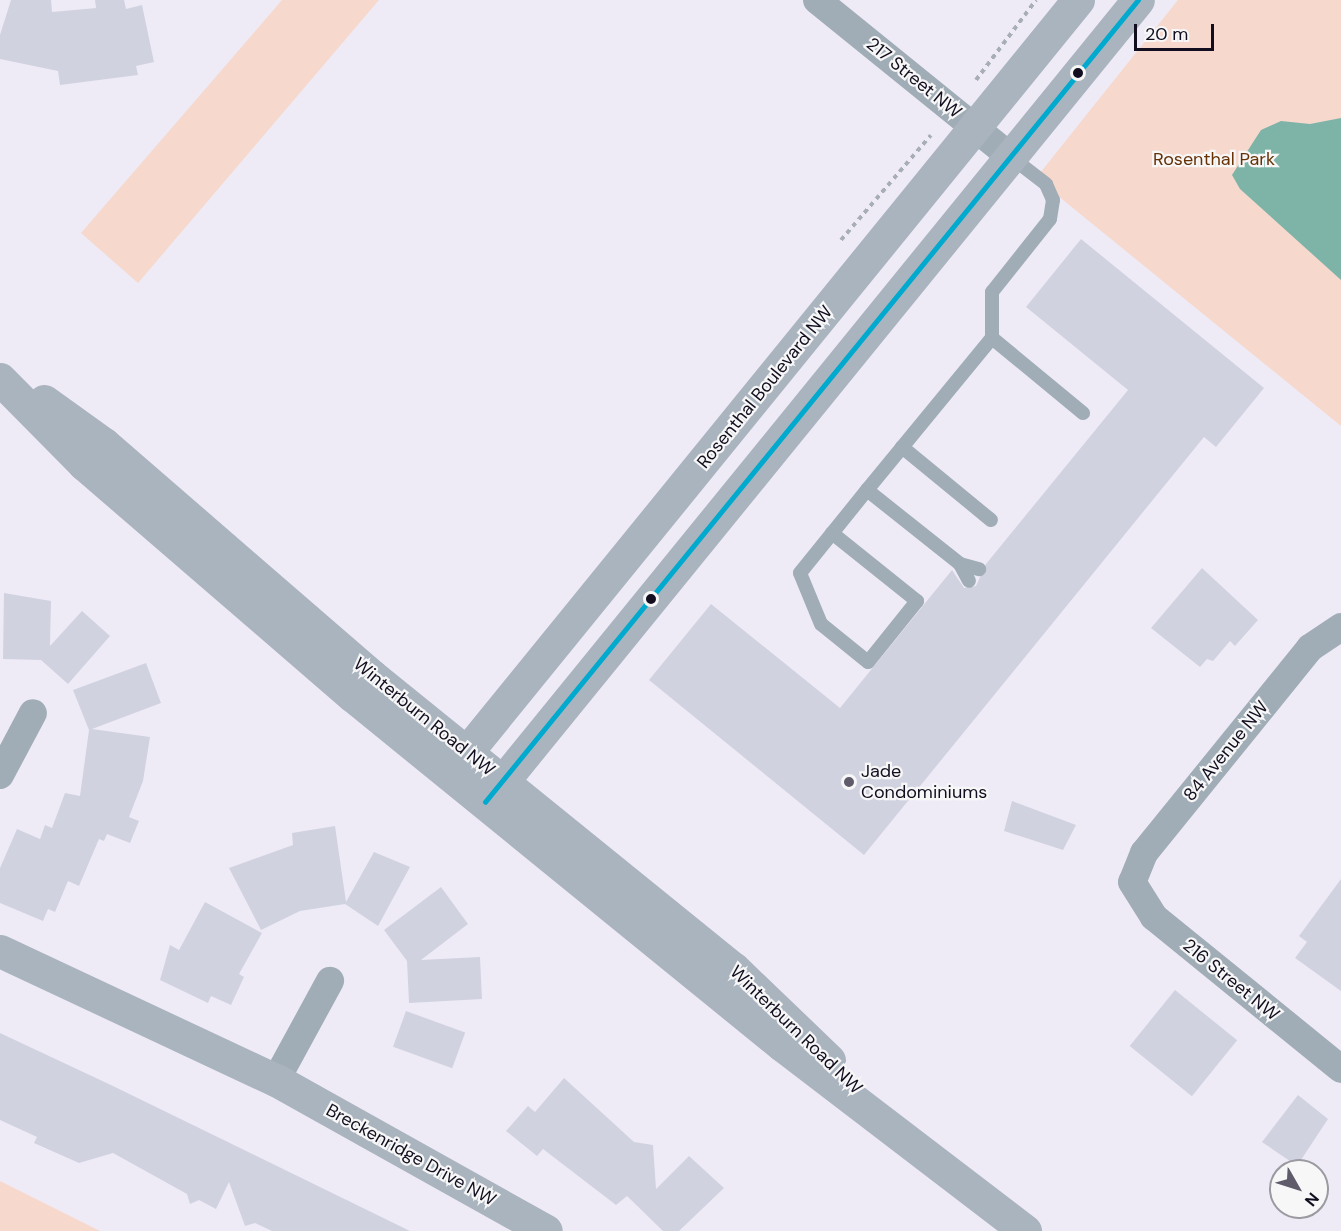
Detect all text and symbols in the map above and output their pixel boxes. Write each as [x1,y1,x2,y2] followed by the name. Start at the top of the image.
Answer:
[1137,12,1216,50] scale bar
[1145,22,1188,46] text: 20 m
[862,33,966,123] street label: 217 Street NW
[1072,67,1084,79] unlabelled marker
[1153,148,1275,170] park label: Rosenthal Park
[693,301,837,473] street label: Rosenthal Boulevard NW
[645,593,657,605] unlabelled marker
[349,653,499,781] street label: Winterburn Road NW
[1179,697,1273,805] street label: 84 Avenue NW
[861,761,987,804] place label: Jade Condominiums
[842,775,856,789] marker: Jade Condominiums
[1178,935,1284,1025] street label: 216 Street NW
[725,961,867,1099] street label: Winterburn Road NW
[322,1099,500,1211] street label: Breckenridge Drive NW
[1269,1159,1329,1219] north arrow
[1300,1188,1324,1211] text: N

